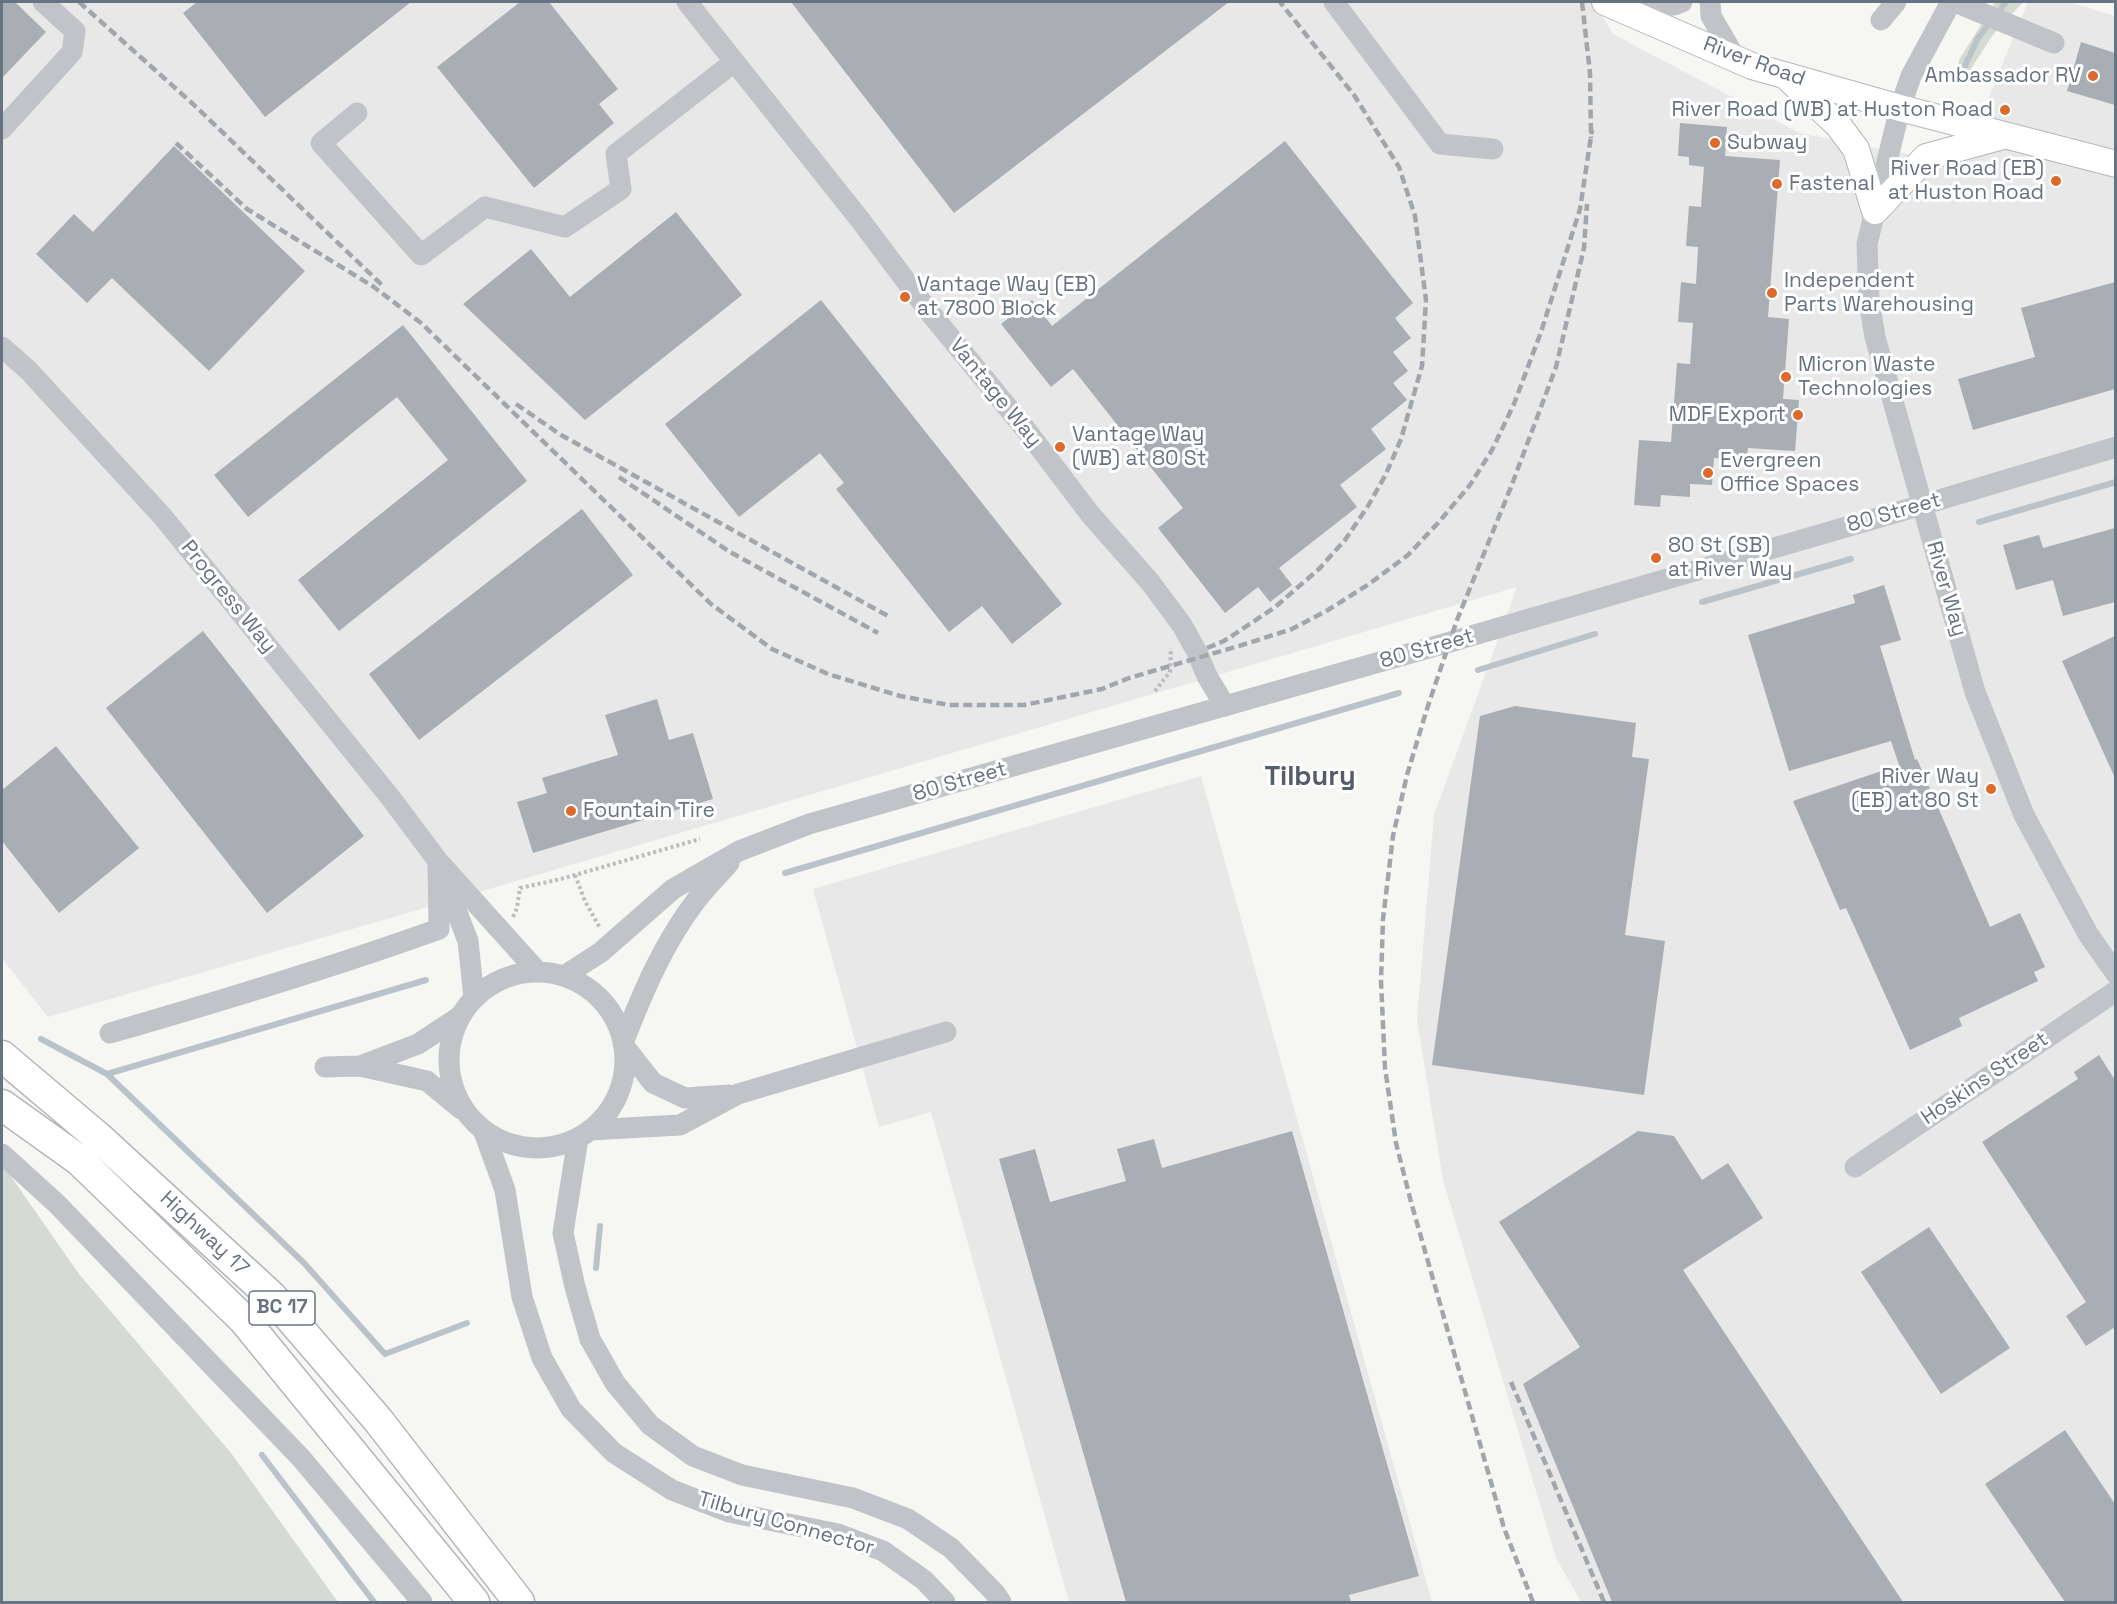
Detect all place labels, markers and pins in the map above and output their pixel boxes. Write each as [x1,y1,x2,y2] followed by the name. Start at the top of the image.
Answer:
[1925,63,2081,89] place label: Ambassador RV
[2086,69,2100,83] marker: Ambassador RV
[1672,97,1993,123] place label: River Road (WB) at Huston Road
[1998,103,2012,117] marker: River Road (WB) at Huston Road
[1727,130,1807,156] place label: Subway
[1708,136,1722,150] marker: Subway
[1888,156,2044,206] place label: River Road (EB) at Huston Road
[1789,171,1875,197] place label: Fastenal
[2049,174,2063,188] marker: River Road (EB) at Huston Road
[1770,177,1784,191] marker: Fastenal
[1784,268,1974,318] place label: Independent Parts Warehousing
[917,272,1096,322] place label: Vantage Way (EB) at 7800 Block
[1765,286,1779,300] marker: Independent Parts Warehousing
[898,290,912,304] marker: Vantage Way (EB) at 7800 Block
[1798,352,1935,402] place label: Micron Waste Technologies
[1779,370,1793,384] marker: Micron Waste Technologies
[1669,402,1786,428] place label: MDF Export
[1791,408,1805,422] marker: MDF Export
[1072,422,1206,472] place label: Vantage Way (WB) at 80 St
[1053,440,1067,454] marker: Vantage Way (WB) at 80 St
[1720,448,1859,498] place label: Evergreen Office Spaces
[1701,466,1715,480] marker: Evergreen Office Spaces
[1668,533,1792,583] place label: 80 St (SB) at River Way
[1649,551,1663,565] marker: 80 St (SB) at River Way
[1851,764,1979,814] place label: River Way (EB) at 80 St
[1984,782,1998,796] marker: River Way (EB) at 80 St
[583,798,715,824] place label: Fountain Tire
[564,804,578,818] marker: Fountain Tire

